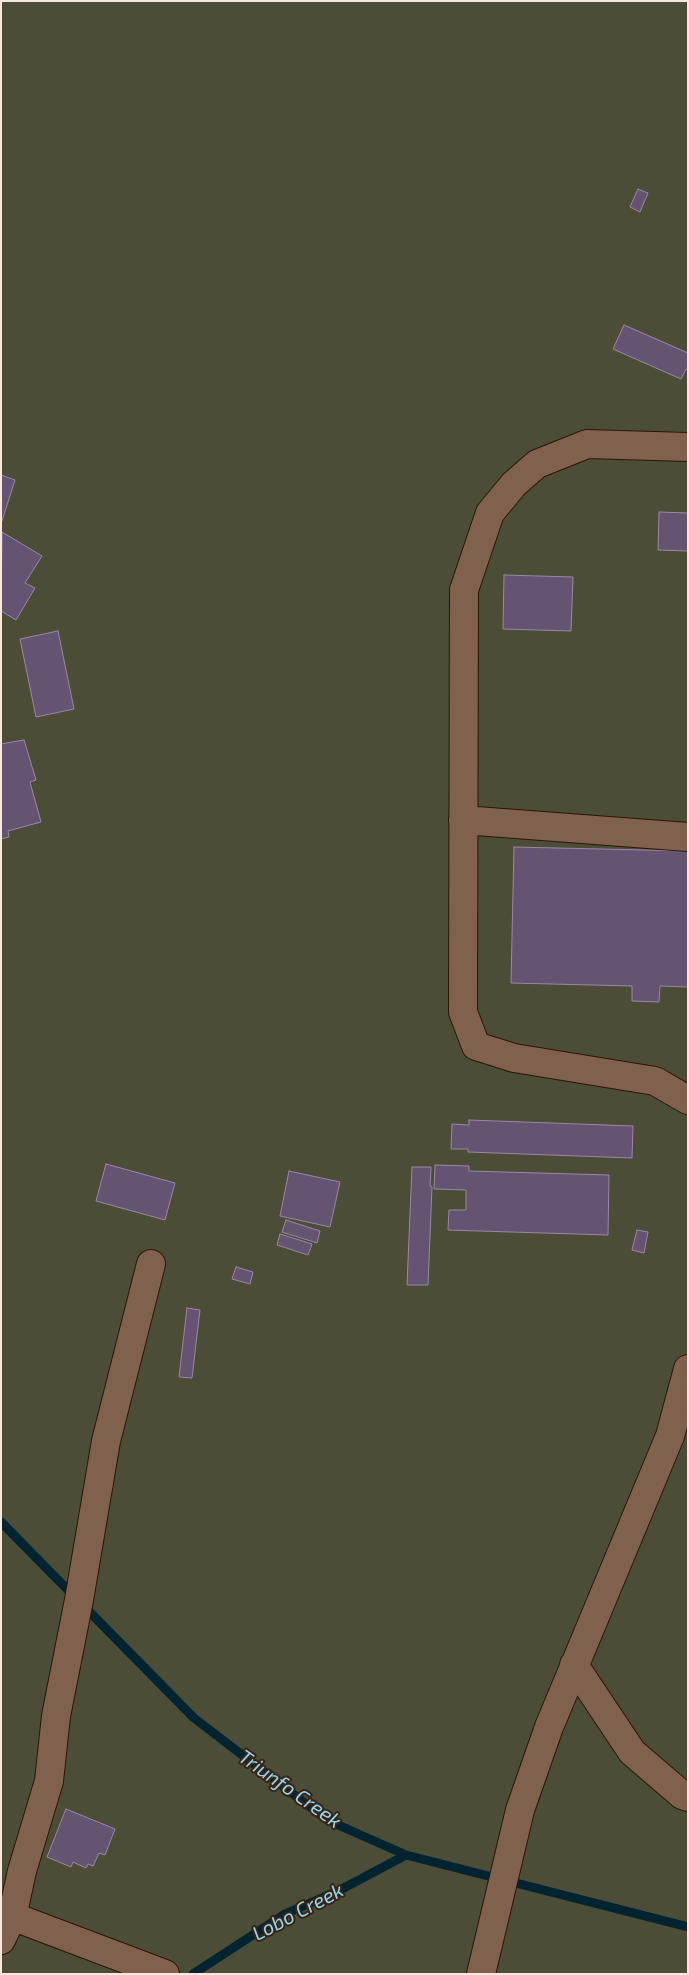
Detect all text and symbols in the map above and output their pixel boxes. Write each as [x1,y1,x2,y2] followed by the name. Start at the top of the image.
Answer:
[234,1745,346,1833] water label: Triunfo Creek
[248,1878,348,1946] water label: Lobo Creek

